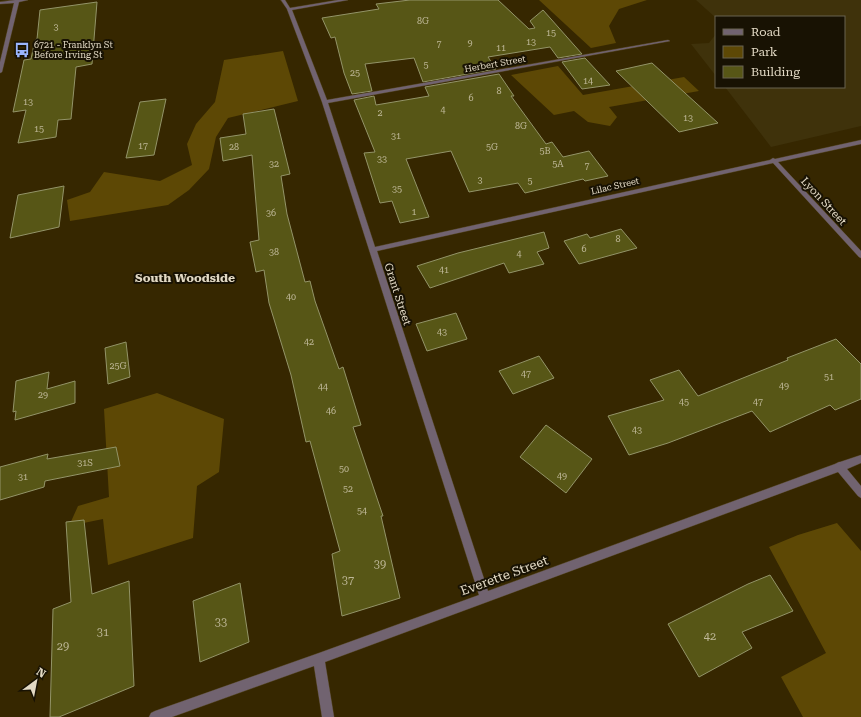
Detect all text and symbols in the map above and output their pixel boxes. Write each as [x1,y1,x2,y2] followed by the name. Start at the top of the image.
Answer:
[417,16,429,26] house number: 8G
[715,16,845,88] legend
[53,22,59,32] house number: 3
[751,25,781,39] text: Road
[546,28,556,38] house number: 15
[526,37,536,47] house number: 13
[467,38,473,48] house number: 9
[436,39,442,49] house number: 7
[34,40,113,60] place label: 6721 - Franklyn St Before Irving St
[13,41,31,59] bus stop icon: 6721 - Franklyn St Before Irving St
[496,43,506,53] house number: 11
[751,45,778,59] text: Park
[464,54,527,74] street label: Herbert Street
[423,60,429,70] house number: 5
[751,65,800,79] text: Building
[350,68,360,78] house number: 25
[583,76,593,86] house number: 14
[496,86,502,96] house number: 8
[468,93,474,103] house number: 6
[23,97,33,107] house number: 13
[440,105,446,115] house number: 4
[377,108,383,118] house number: 2
[683,113,693,123] house number: 13
[515,121,527,131] house number: 8G
[34,124,44,134] house number: 15
[391,131,401,141] house number: 31
[138,141,148,151] house number: 17
[229,142,239,152] house number: 28
[486,142,498,152] house number: 5G
[539,146,551,156] house number: 5B
[377,154,387,164] house number: 33
[269,159,279,169] house number: 32
[552,159,564,169] house number: 5A
[584,161,590,171] house number: 7
[477,175,483,185] house number: 3
[590,175,641,196] street label: Lilac Street
[798,175,849,228] street label: Lyon Street
[527,176,533,186] house number: 5
[392,184,402,194] house number: 35
[411,207,417,217] house number: 1
[266,208,276,218] house number: 36
[615,234,621,244] house number: 8
[581,244,587,254] house number: 6
[269,247,279,257] house number: 38
[516,249,522,259] house number: 4
[381,261,414,327] street label: Grant Street
[439,265,449,275] house number: 41
[135,271,235,285] district label: South Woodside
[286,292,296,302] house number: 40
[437,327,447,337] house number: 43
[304,337,314,347] house number: 42
[109,361,127,371] house number: 25G
[521,369,531,379] house number: 47
[824,372,834,382] house number: 51
[779,381,789,391] house number: 49
[318,382,328,392] house number: 44
[38,390,48,400] house number: 29
[679,397,689,407] house number: 45
[753,397,763,407] house number: 47
[326,406,336,416] house number: 46
[632,425,642,435] house number: 43
[77,458,93,468] house number: 31S
[339,464,349,474] house number: 50
[557,471,567,481] house number: 49
[18,472,28,482] house number: 31
[343,484,353,494] house number: 52
[357,506,367,516] house number: 54
[458,553,550,598] street label: Everette Street
[374,558,386,571] house number: 39
[342,574,354,587] house number: 37
[215,616,227,629] house number: 33
[97,626,109,639] house number: 31
[704,630,716,643] house number: 42
[57,640,69,653] house number: 29
[16,661,56,701] north arrow
[34,665,49,681] text: N

